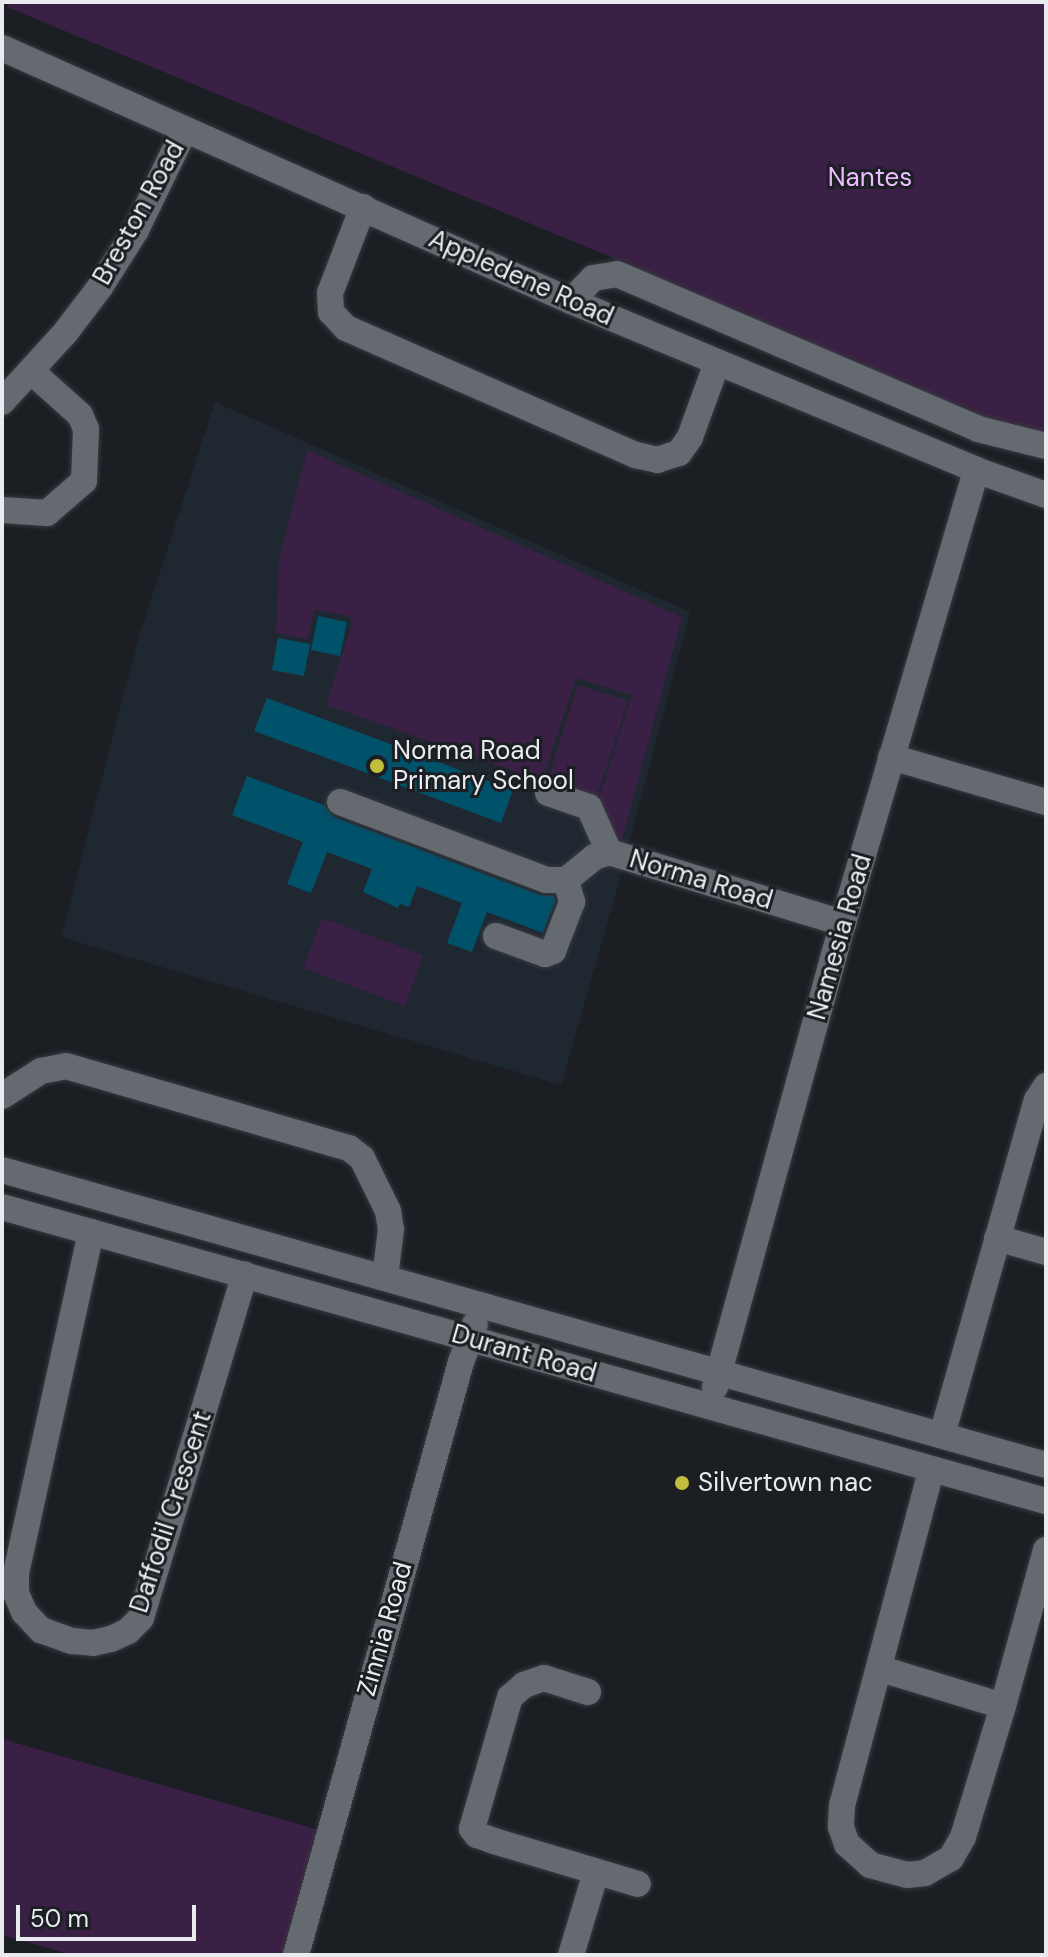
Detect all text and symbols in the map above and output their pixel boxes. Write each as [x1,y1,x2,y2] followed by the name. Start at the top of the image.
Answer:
[87,136,191,290] street label: Breston Road
[828,162,912,194] park label: Nantes
[424,223,618,333] street label: Appledene Road
[393,735,574,796] place label: Norma Road Primary School
[368,757,386,775] marker: Norma Road Primary School
[626,843,776,917] street label: Norma Road
[801,851,879,1023] street label: Namesia Road
[448,1318,600,1390] street label: Durant Road
[124,1407,218,1617] street label: Daffodil Crescent
[698,1467,873,1499] place label: Silvertown nac
[673,1474,691,1492] marker: Silvertown nac
[351,1558,419,1700] street label: Zinnia Road
[20,1889,200,1939] scale bar
[30,1903,89,1934] text: 50 m

